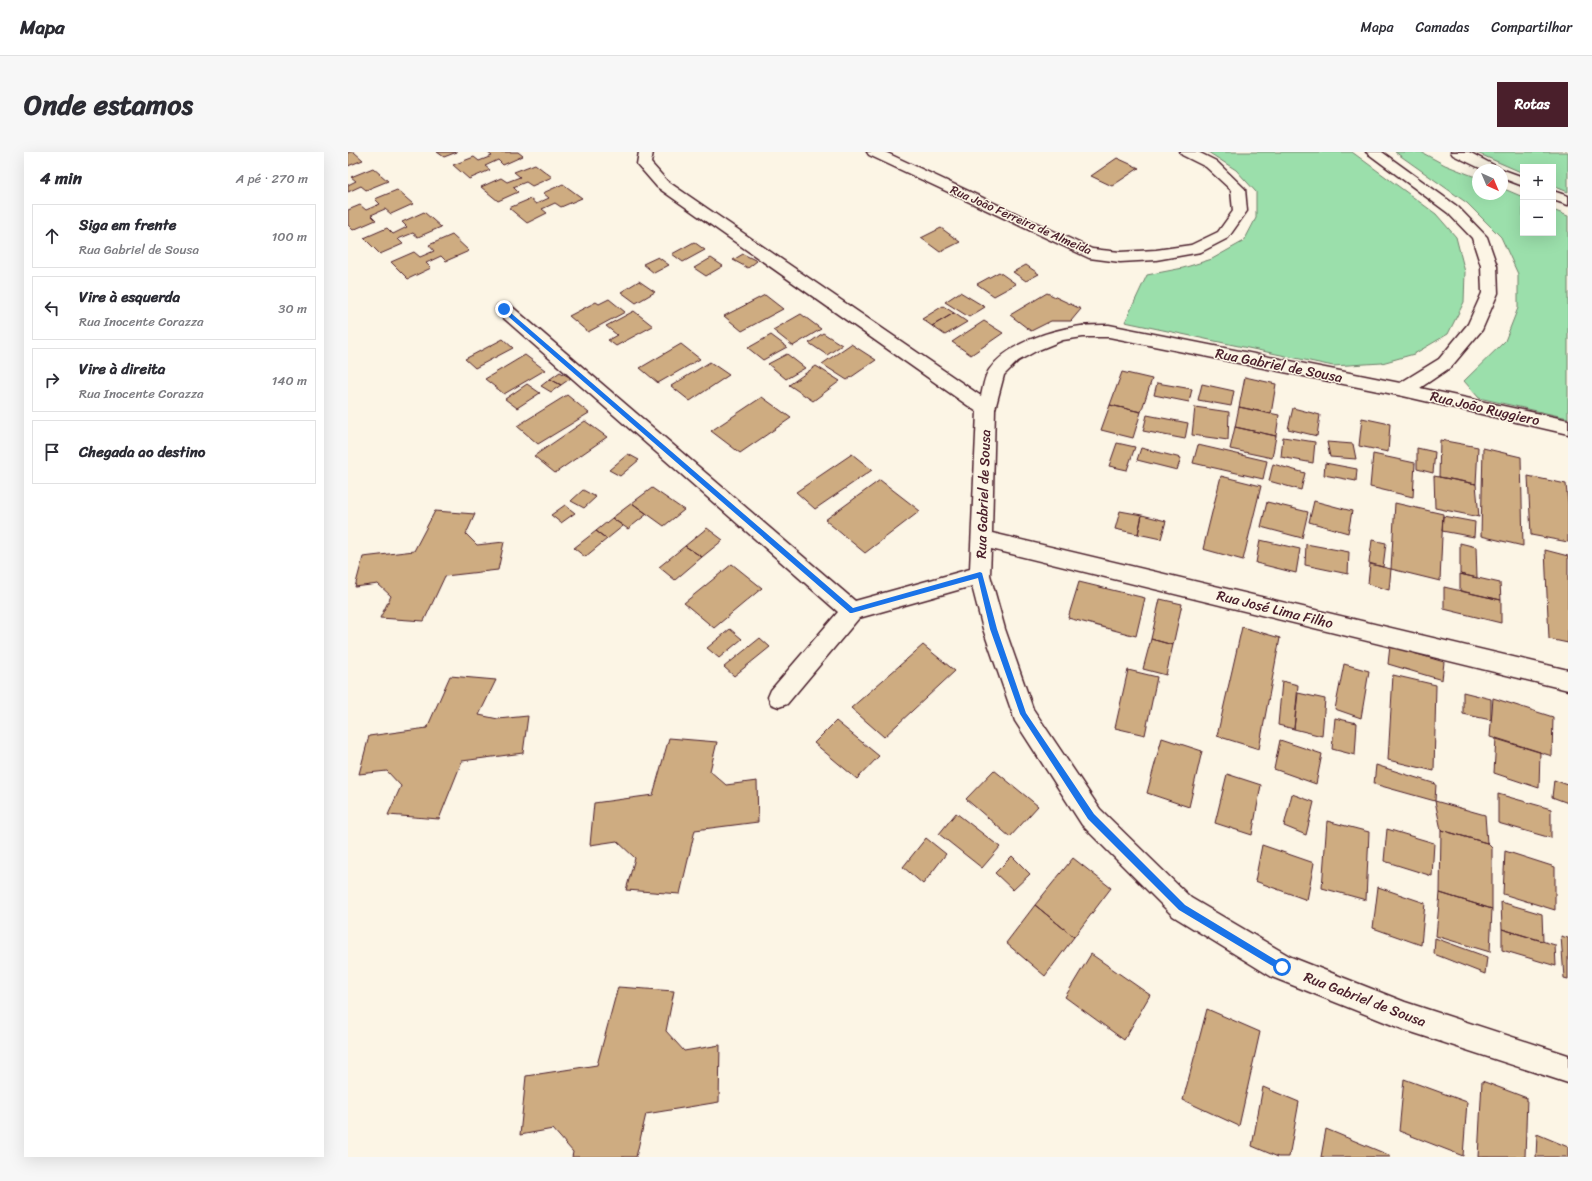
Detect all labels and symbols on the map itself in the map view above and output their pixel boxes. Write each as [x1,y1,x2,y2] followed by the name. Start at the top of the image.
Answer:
[1472,164,1508,200] north arrow
[947,179,1095,261] street label: Rua João Ferreira de Almeida
[495,300,513,318] route end
[1213,341,1345,390] street label: Rua Gabriel de Sousa
[1428,384,1542,433] street label: Rua João Ruggiero
[969,429,998,559] street label: Rua Gabriel de Sousa
[1214,583,1336,636] street label: Rua José Lima Filho
[1273,958,1291,976] route start
[1300,965,1430,1034] street label: Rua Gabriel de Sousa

